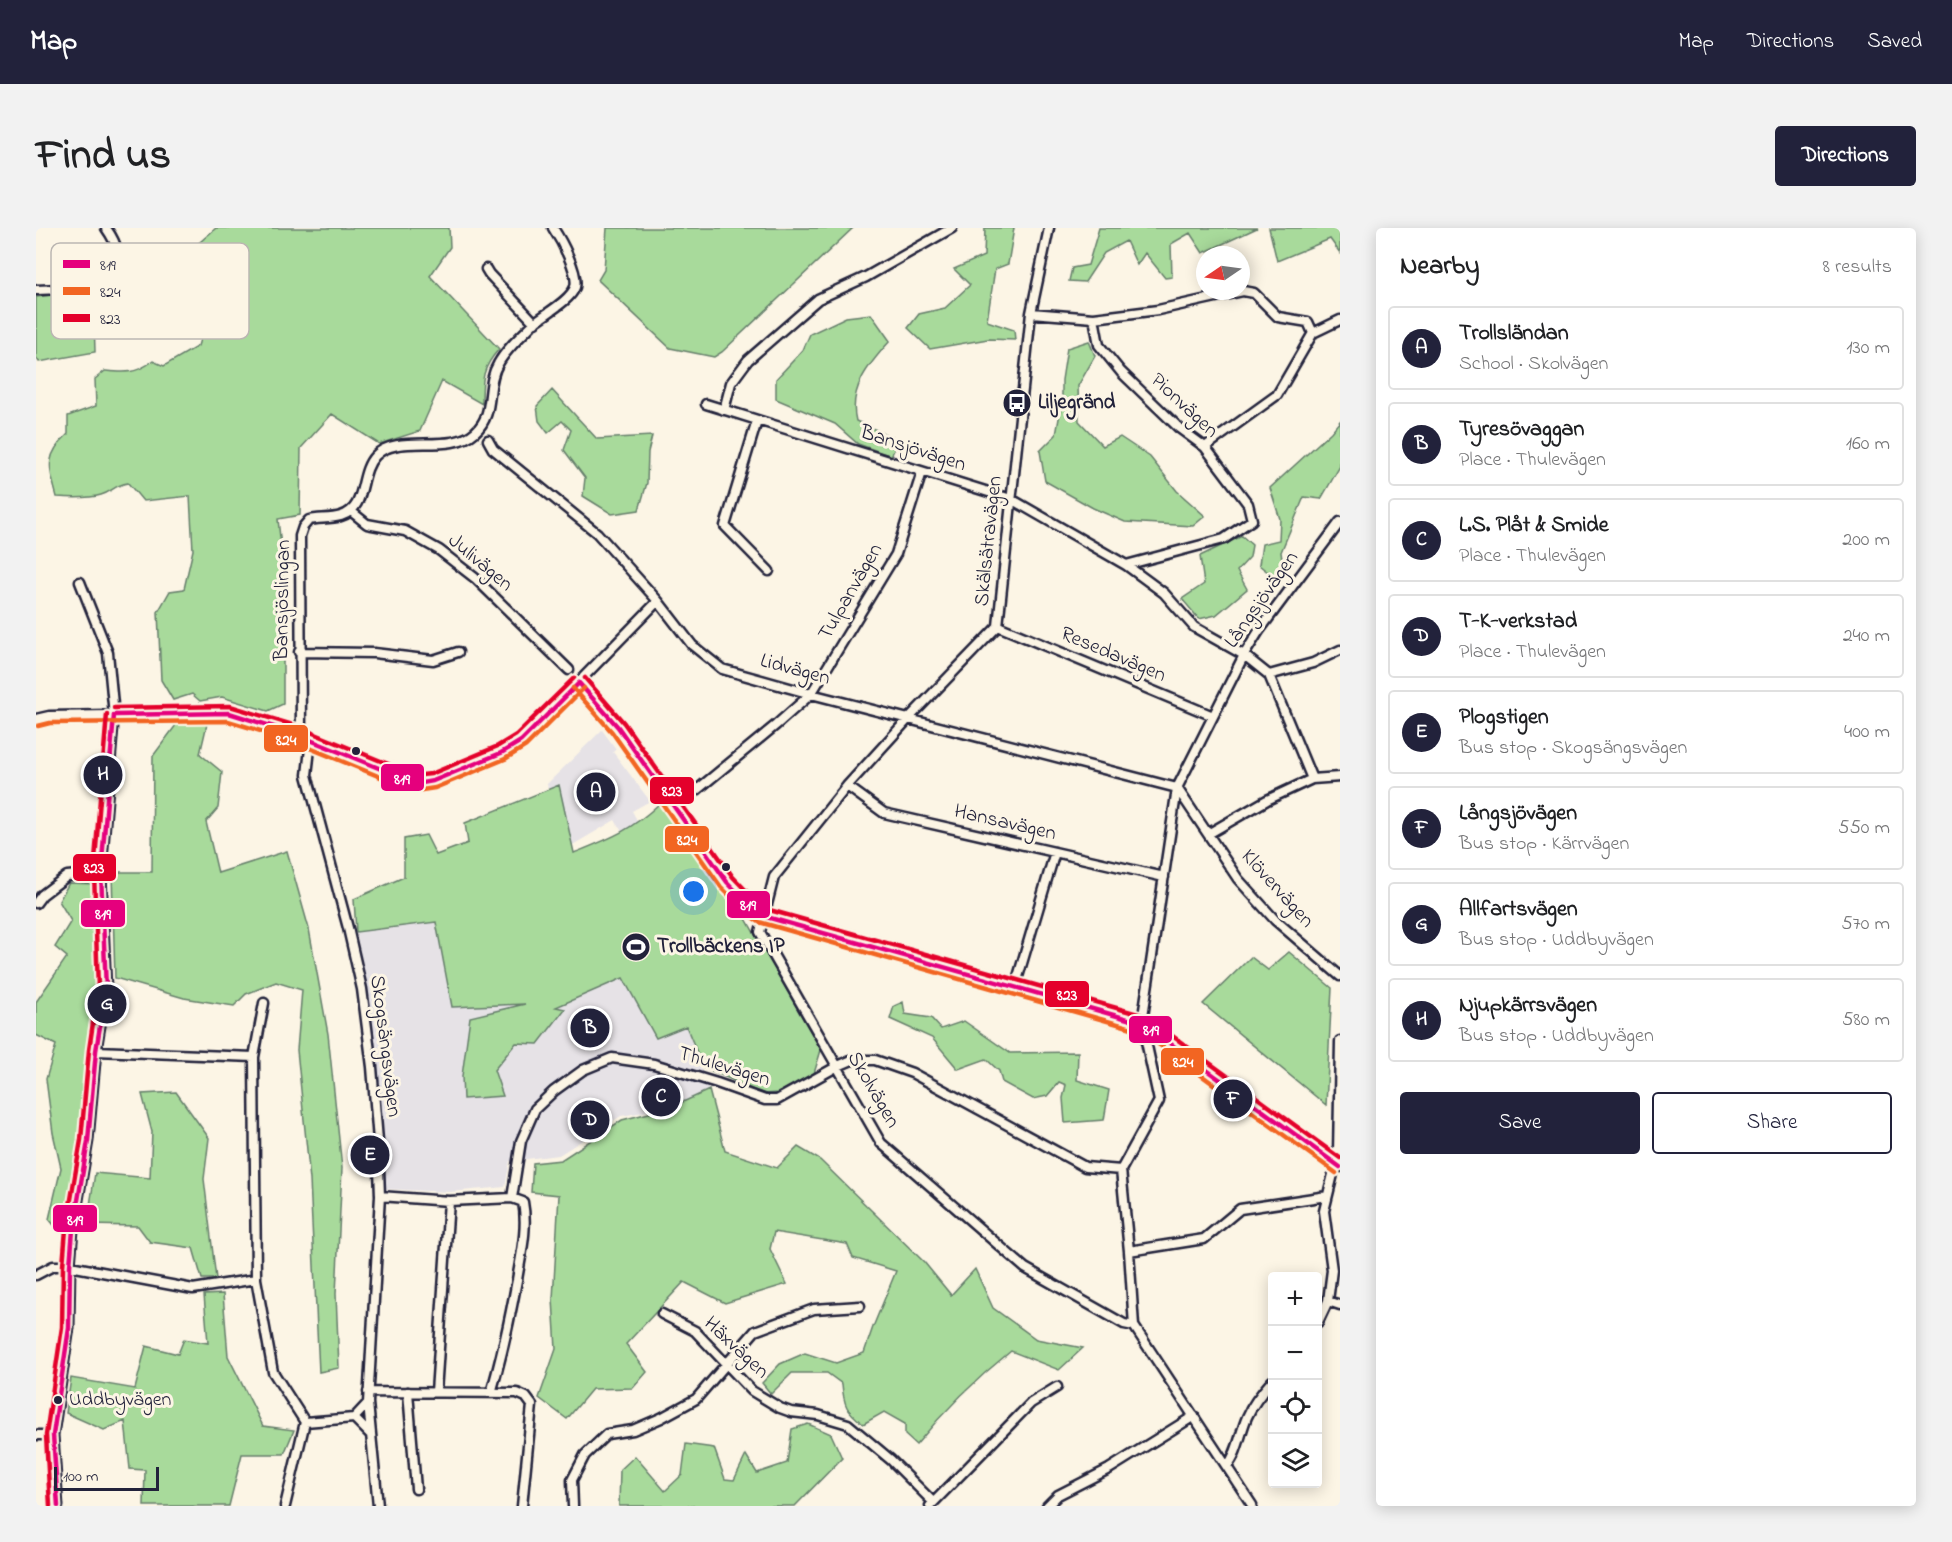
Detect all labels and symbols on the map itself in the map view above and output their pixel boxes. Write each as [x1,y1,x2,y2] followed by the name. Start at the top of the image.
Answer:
[51,243,249,339] legend
[1196,246,1250,300] north arrow
[100,254,116,278] text: 819
[100,281,121,305] text: 824
[100,308,121,332] text: 823
[1142,366,1225,447] street label: Pionvägen
[1001,387,1033,419] bus stop icon: Liljegränd
[1038,388,1116,420] place label: Liljegränd
[855,417,970,482] street label: Bansjövägen
[967,474,1013,608] street label: Skälsätravägen
[439,527,519,601] street label: Julivägen
[811,538,893,647] street label: Tulpanvägen
[267,539,301,662] street label: Bansjöslingan
[1217,545,1308,656] street label: Långsjövägen
[1055,619,1171,693] street label: Resedavägen
[756,646,833,696] street label: Lidvägen
[263,724,309,753] line badge: 824
[275,729,297,753] text: 824
[350,745,362,757] unlabelled marker
[84,752,122,798] pin: H
[380,763,425,792] line badge: 819
[393,768,410,792] text: 819
[576,770,616,814] pin: A
[649,776,695,805] line badge: 823
[661,780,683,804] text: 823
[951,797,1059,851] street label: Hansavägen
[664,825,710,853] line badge: 824
[676,829,698,853] text: 824
[1232,843,1321,937] street label: Klövervägen
[72,853,117,882] line badge: 823
[83,857,105,881] text: 823
[720,861,732,873] unlabelled marker
[679,877,708,906] your location
[726,890,771,919] line badge: 819
[739,894,756,918] text: 819
[80,899,126,928] line badge: 819
[94,903,111,927] text: 819
[620,931,652,963] sports icon: Trollbäckens IP
[657,932,785,962] place label: Trollbäckens IP
[359,973,409,1119] street label: Skogsängsvägen
[1044,980,1090,1008] line badge: 823
[88,982,126,1026] pin: G
[1056,984,1078,1008] text: 823
[570,1006,610,1050] pin: B
[1128,1015,1173,1044] line badge: 819
[1142,1019,1159,1043] text: 819
[674,1039,774,1097] street label: Thulevägen
[837,1046,907,1135] street label: Skolvägen
[1160,1047,1205,1076] line badge: 824
[1172,1051,1194,1075] text: 824
[642,1074,680,1120] pin: C
[1214,1076,1252,1122] pin: F
[570,1098,610,1142] pin: D
[350,1132,390,1178] pin: E
[52,1204,98,1233] line badge: 819
[66,1209,83,1233] text: 819
[695,1310,776,1388] street label: Häxvägen
[69,1386,172,1416] place label: Uddbyvägen
[52,1394,64,1406] marker: Uddbyvägen
[54,1464,159,1492] scale bar

